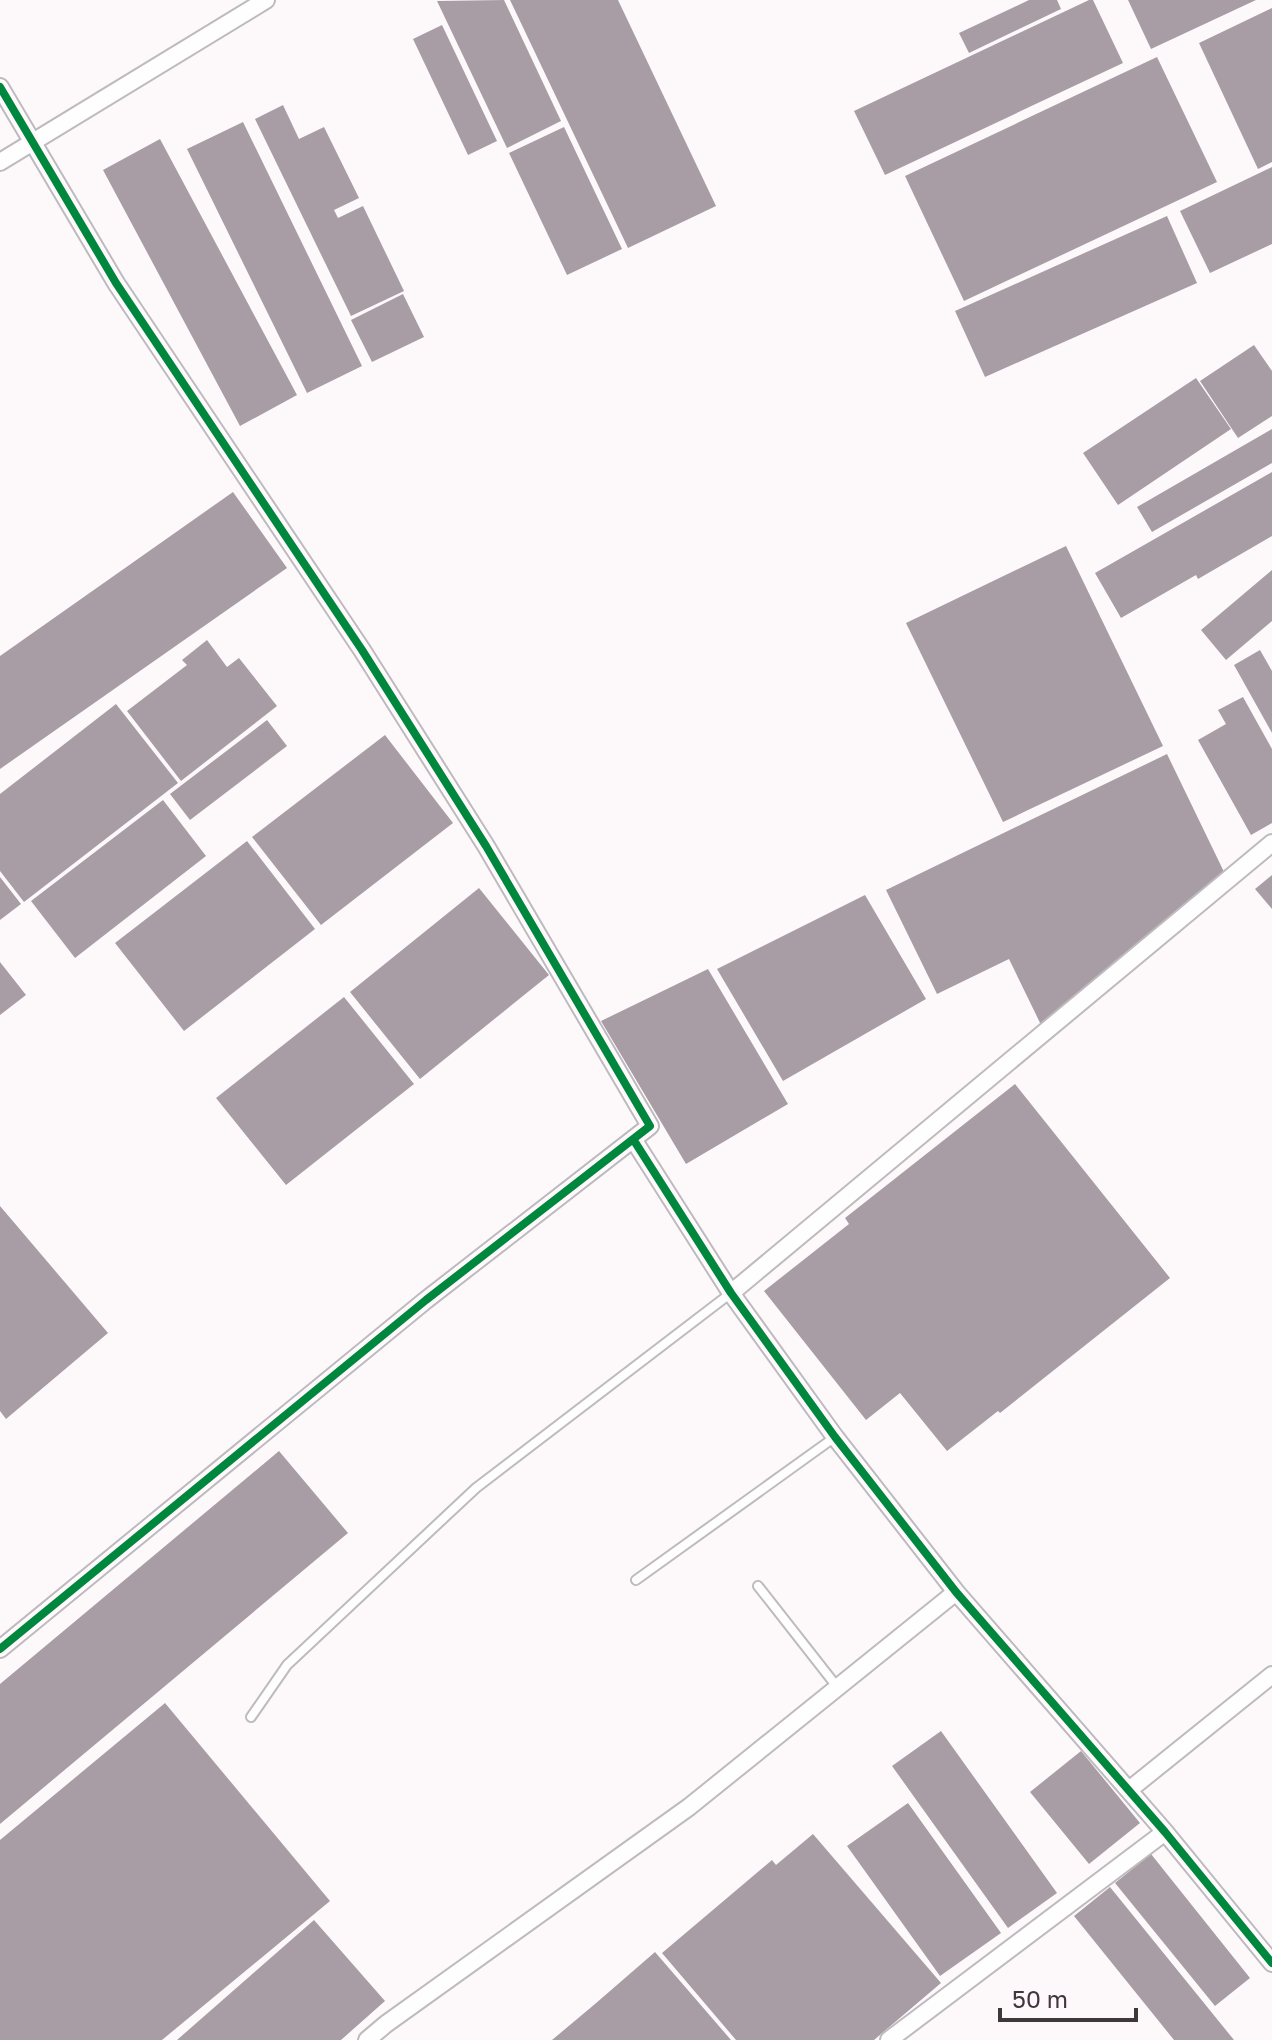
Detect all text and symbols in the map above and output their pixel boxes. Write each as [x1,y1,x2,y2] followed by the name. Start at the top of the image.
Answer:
[1000,1972,1136,2022] scale bar
[1012,1984,1068,2013] text: 50 m

